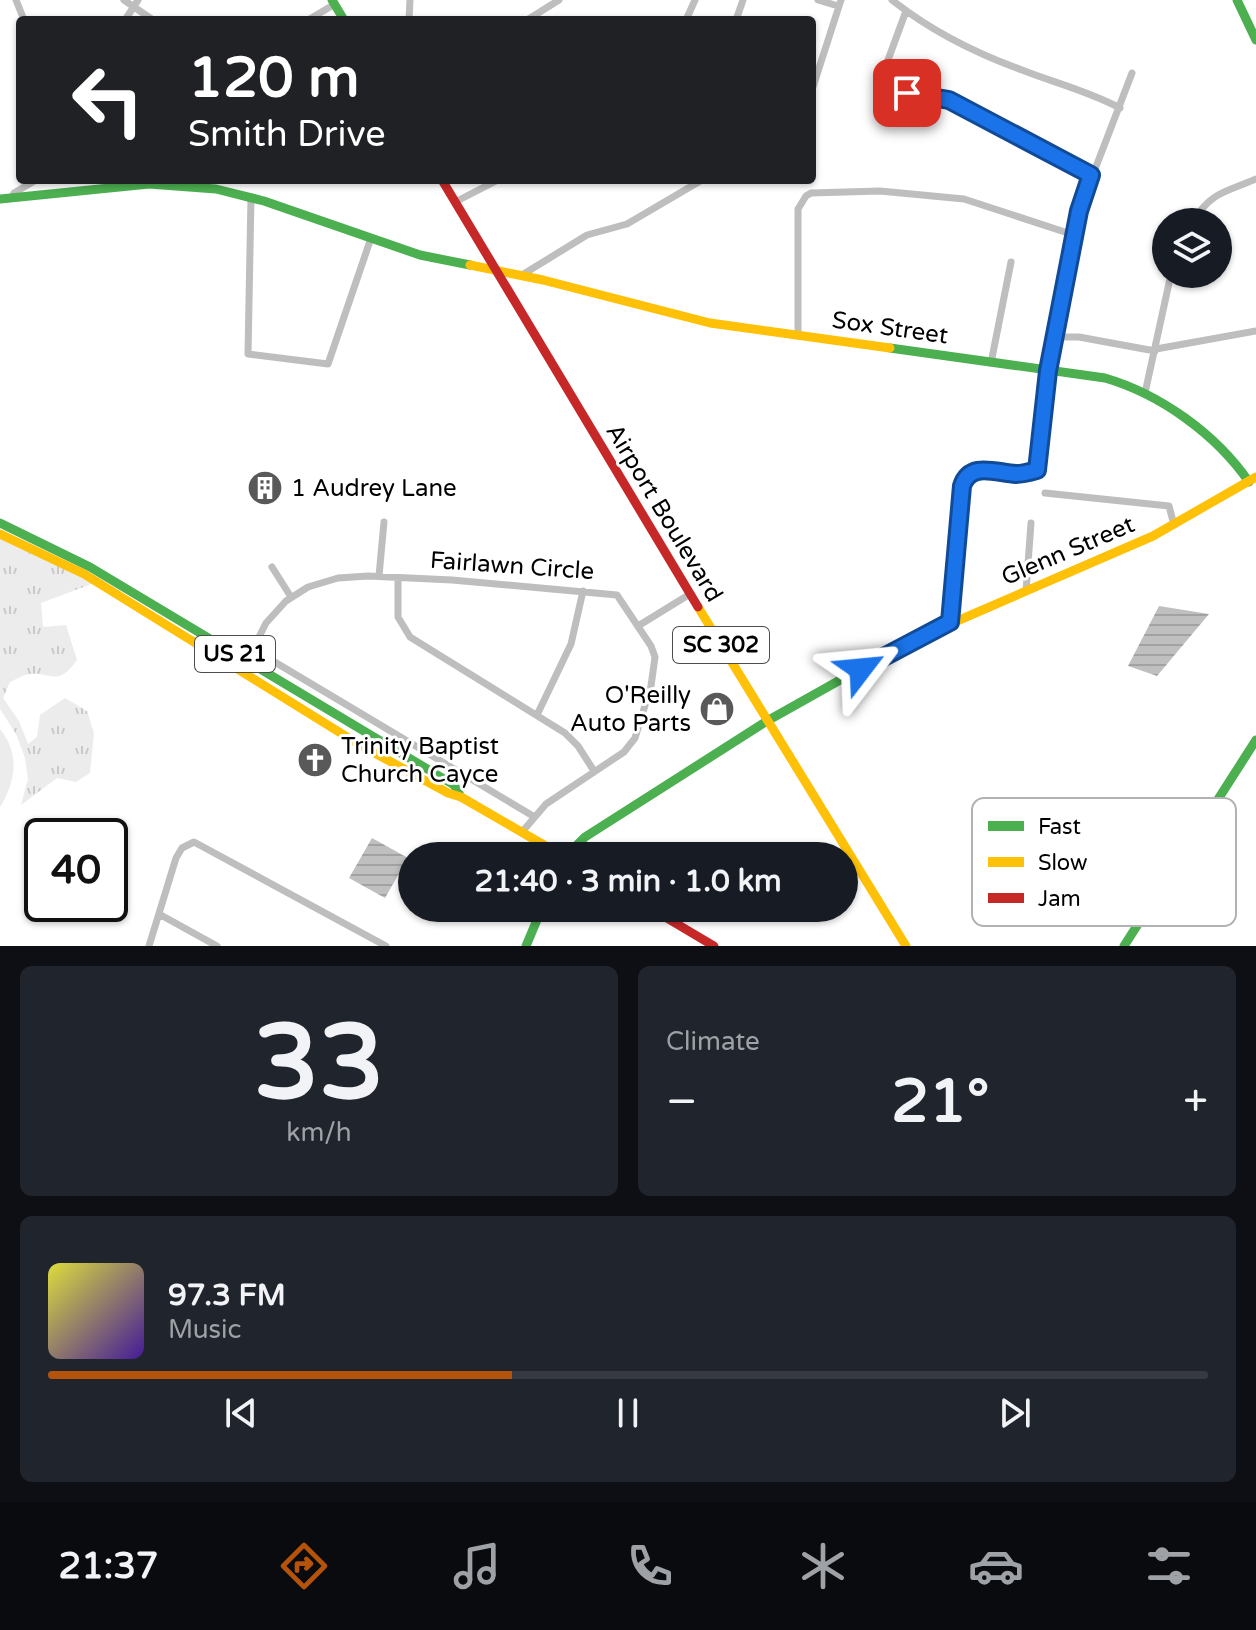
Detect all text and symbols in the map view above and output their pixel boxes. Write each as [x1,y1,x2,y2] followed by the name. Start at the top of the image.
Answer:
[188,45,359,112] text: 120 m
[56,48,160,152] icon: left
[873,59,941,127] pin
[885,71,929,115] icon: arrive
[188,113,386,156] text: Smith Drive
[1152,208,1232,288] map controls
[1152,208,1232,288] button: layers
[830,306,950,350] street label: Sox Street
[599,419,729,607] street label: Airport Boulevard
[246,469,284,507] building icon: 1 Audrey Lane
[291,474,457,503] place label: 1 Audrey Lane
[997,510,1139,592] street label: Glenn Street
[429,546,595,586] street label: Fairlawn Circle
[673,627,769,663] road number: SC 302
[819,627,903,711] position arrow
[195,636,275,672] road number: US 21
[570,681,691,738] place label: O'Reilly Auto Parts
[698,690,736,728] shop icon: O'Reilly Auto Parts
[341,732,499,789] place label: Trinity Baptist Church Cayce
[296,741,334,779] church icon: Trinity Baptist Church Cayce
[972,798,1236,926] legend
[1038,814,1081,840] text: Fast
[24,818,128,922] speed limit sign: 40
[1038,850,1088,876] text: Slow
[474,863,782,900] text: 21:40 · 3 min · 1.0 km
[1038,886,1081,912] text: Jam
[254,1002,384,1127] text: 33
[666,1026,760,1057] text: Climate
[891,1066,989,1138] text: 21°
[666,1076,697,1129] text: −
[1183,1076,1208,1129] text: +
[286,1117,352,1148] text: km/h
[168,1277,286,1314] text: 97.3 FM
[168,1314,241,1345] text: Music
[219,1391,263,1435] icon: previous
[606,1391,650,1435] icon: pause
[993,1391,1037,1435] icon: next
[276,1538,332,1594] icon: directions
[449,1538,505,1594] icon: music
[622,1538,678,1594] icon: phone
[795,1538,851,1594] icon: climate
[968,1538,1024,1594] icon: car
[1141,1538,1197,1594] icon: filters
[59,1545,158,1588] text: 21:37

